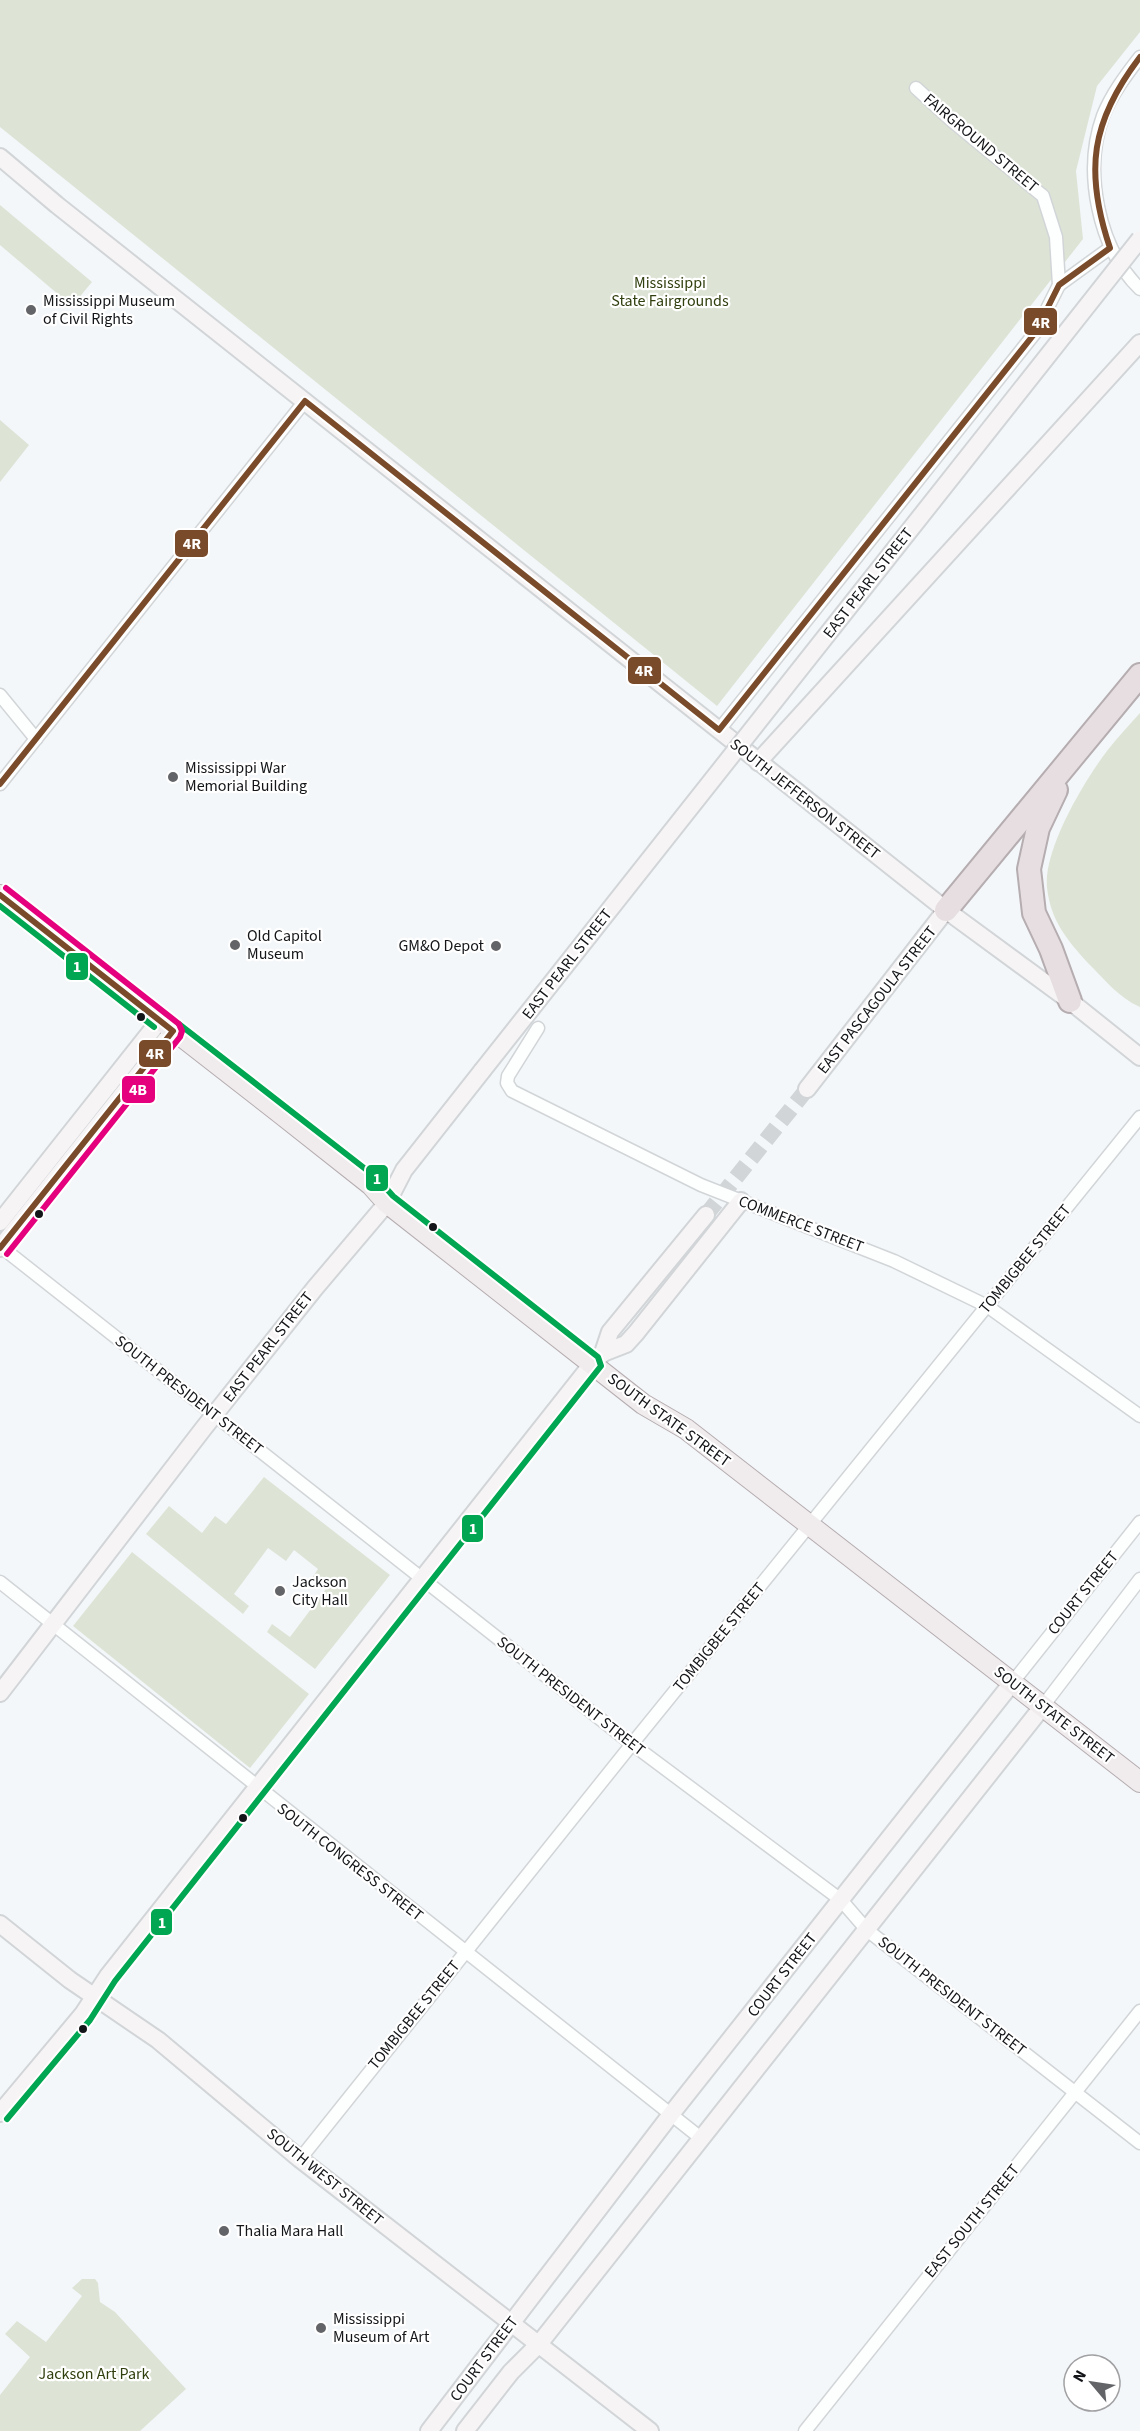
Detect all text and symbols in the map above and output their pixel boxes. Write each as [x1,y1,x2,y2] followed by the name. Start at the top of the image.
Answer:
[919,88,1044,198] street label: FAIRGROUND STREET
[611,272,729,312] park label: Mississippi State Fairgrounds
[43,290,175,330] place label: Mississippi Museum of Civil Rights
[24,303,38,317] marker: Mississippi Museum of Civil Rights
[1023,307,1058,336] line badge: 4R
[1032,312,1050,334] text: 4R
[818,523,918,643] street label: EAST PEARL STREET
[174,529,209,558] line badge: 4R
[183,533,201,555] text: 4R
[627,656,662,685] line badge: 4R
[635,660,653,682] text: 4R
[725,733,885,865] street label: SOUTH JEFFERSON STREET
[185,757,307,797] place label: Mississippi War Memorial Building
[166,770,180,784] marker: Mississippi War Memorial Building
[517,904,617,1024] street label: EAST PEARL STREET
[812,921,942,1079] street label: EAST PASCAGOULA STREET
[247,925,322,965] place label: Old Capitol Museum
[398,935,485,957] place label: GM&O Depot
[228,938,242,952] marker: Old Capitol Museum
[489,939,503,953] marker: GM&O Depot
[65,952,89,981] line badge: 1
[73,956,81,978] text: 1
[135,1011,147,1023] unlabelled marker
[138,1039,172,1068] line badge: 4R
[146,1043,164,1065] text: 4R
[121,1075,156,1104] line badge: 4B
[129,1079,147,1101] text: 4B
[365,1164,389,1192] line badge: 1
[373,1168,381,1190] text: 1
[735,1190,867,1258] street label: COMMERCE STREET
[974,1199,1076,1318] street label: TOMBIGBEE STREET
[33,1208,45,1220] unlabelled marker
[427,1221,439,1233] unlabelled marker
[218,1287,318,1407] street label: EAST PEARL STREET
[110,1330,268,1460] street label: SOUTH PRESIDENT STREET
[603,1368,735,1472] street label: SOUTH STATE STREET
[461,1514,484,1543] line badge: 1
[469,1518,477,1540] text: 1
[1042,1546,1124,1639] street label: COURT STREET
[292,1571,348,1611] place label: Jackson City Hall
[668,1577,770,1696] street label: TOMBIGBEE STREET
[273,1584,287,1598] marker: Jackson City Hall
[492,1631,650,1761] street label: SOUTH PRESIDENT STREET
[989,1661,1119,1769] street label: SOUTH STATE STREET
[272,1798,428,1926] street label: SOUTH CONGRESS STREET
[237,1812,249,1824] unlabelled marker
[150,1908,173,1936] line badge: 1
[158,1912,166,1934] text: 1
[742,1928,822,2022] street label: COURT STREET
[873,1931,1031,2061] street label: SOUTH PRESIDENT STREET
[363,1955,465,2074] street label: TOMBIGBEE STREET
[77,2023,89,2035] unlabelled marker
[262,2123,388,2231] street label: SOUTH WEST STREET
[919,2159,1025,2282] street label: EAST SOUTH STREET
[236,2220,343,2242] place label: Thalia Mara Hall
[217,2224,231,2238] marker: Thalia Mara Hall
[333,2308,430,2348] place label: Mississippi Museum of Art
[445,2311,524,2406] street label: COURT STREET
[314,2321,328,2335] marker: Mississippi Museum of Art
[1062,2353,1122,2413] north arrow
[38,2363,150,2385] park label: Jackson Art Park
[1068,2366,1092,2386] text: N

